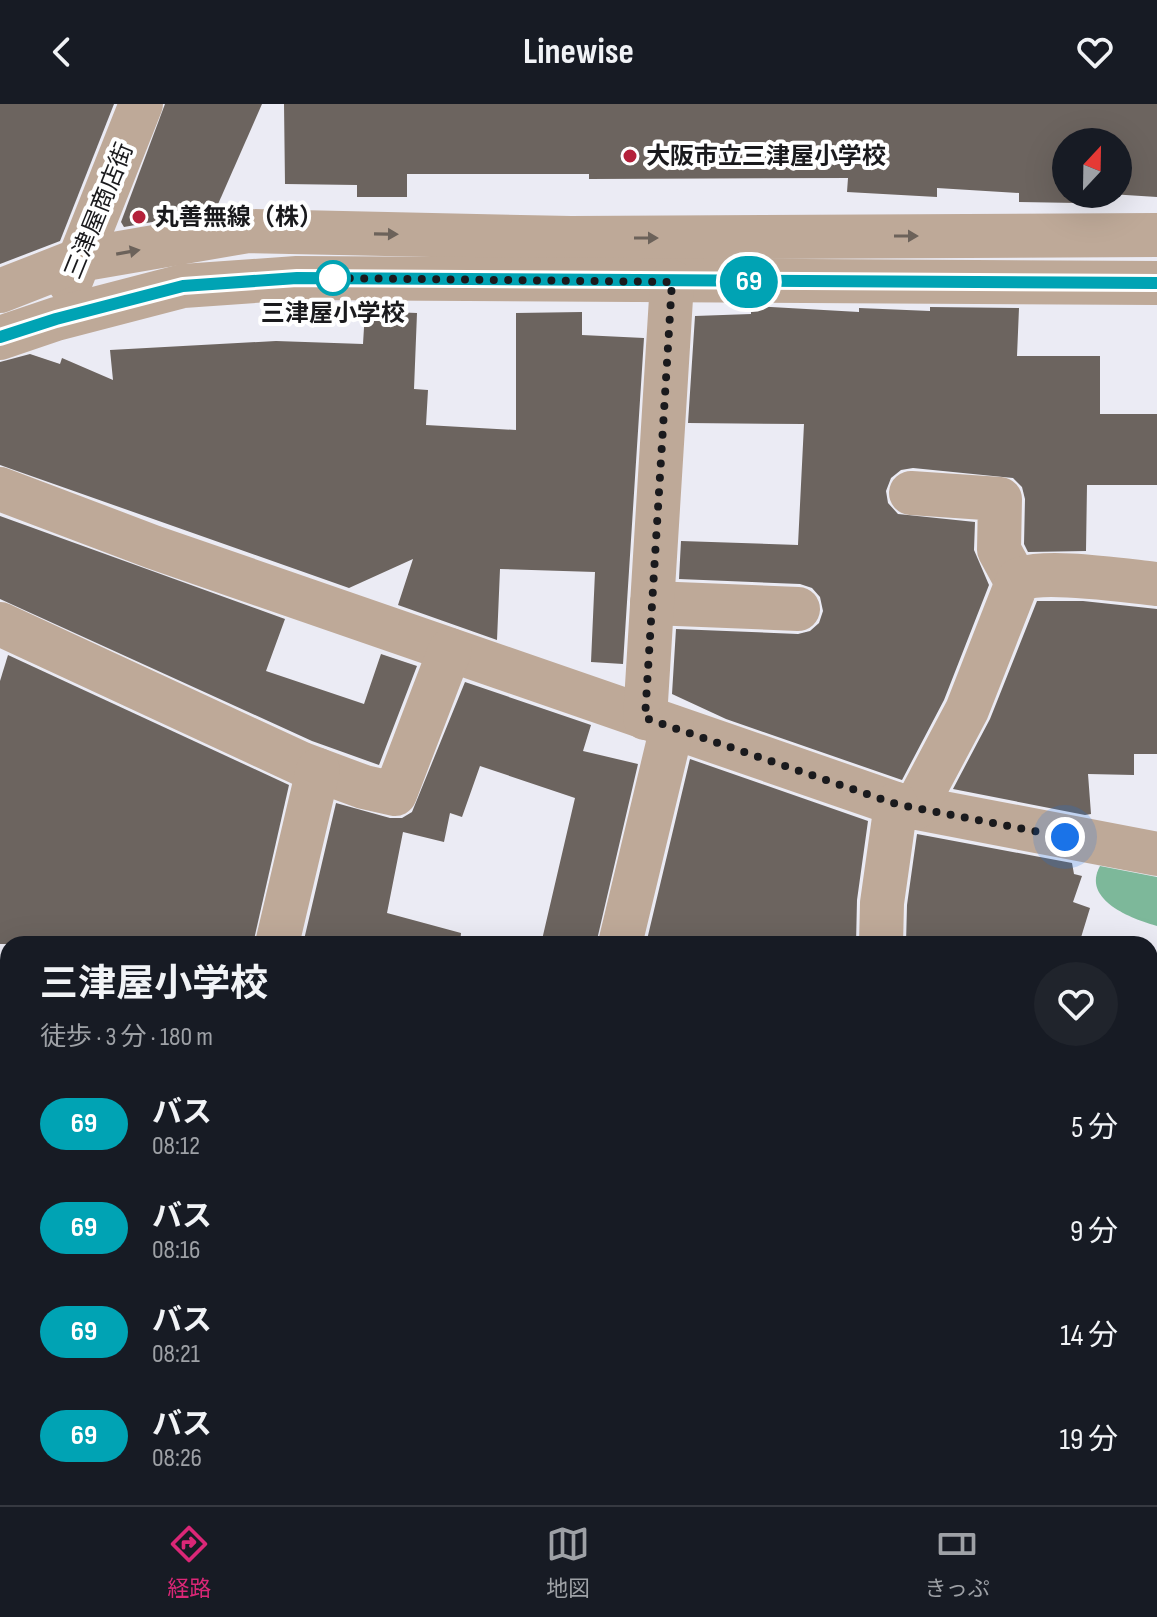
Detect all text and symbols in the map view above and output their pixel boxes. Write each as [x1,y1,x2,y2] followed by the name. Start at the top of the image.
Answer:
[40,30,84,74] icon: back
[1073,30,1117,74] icon: heart
[523,31,634,74] text: Linewise
[1052,128,1132,208] north arrow
[1052,128,1132,208] map controls
[59,139,139,283] street label: 三津屋商店街
[646,142,886,171] place label: 大阪市立三津屋小学校
[621,147,639,165] marker: 大阪市立三津屋小学校
[155,203,323,232] place label: 丸善無線（株）
[130,208,148,226] marker: 丸善無線（株）
[374,228,399,240] one-way arrow
[894,230,919,242] one-way arrow
[634,231,659,244] one-way arrow
[115,245,140,257] one-way arrow
[713,256,785,308] line badge: 69
[316,261,350,295] marker: 三津屋小学校
[736,265,762,298] text: 69
[261,299,405,328] place label: 三津屋小学校
[1045,817,1085,857] your location
[40,962,268,1007] text: 三津屋小学校
[1034,962,1118,1046] button: heart
[40,1022,213,1053] text: 徒歩 · 3 分 · 180 m
[152,1095,212,1131] text: バス
[71,1107,97,1140] text: 69
[1071,1110,1118,1146] text: 5 分
[152,1131,200,1162] text: 08:12
[152,1199,212,1235] text: バス
[71,1211,97,1244] text: 69
[1070,1214,1118,1250] text: 9 分
[152,1235,200,1266] text: 08:16
[152,1303,212,1339] text: バス
[71,1315,97,1348] text: 69
[1060,1318,1118,1354] text: 14 分
[152,1339,200,1370] text: 08:21
[152,1407,212,1443] text: バス
[71,1419,97,1452] text: 69
[1059,1422,1118,1458] text: 19 分
[152,1443,202,1474] text: 08:26
[167,1522,211,1603] tab: 経路
[546,1522,590,1603] tab: 地図
[925,1522,990,1603] tab: きっぷ

